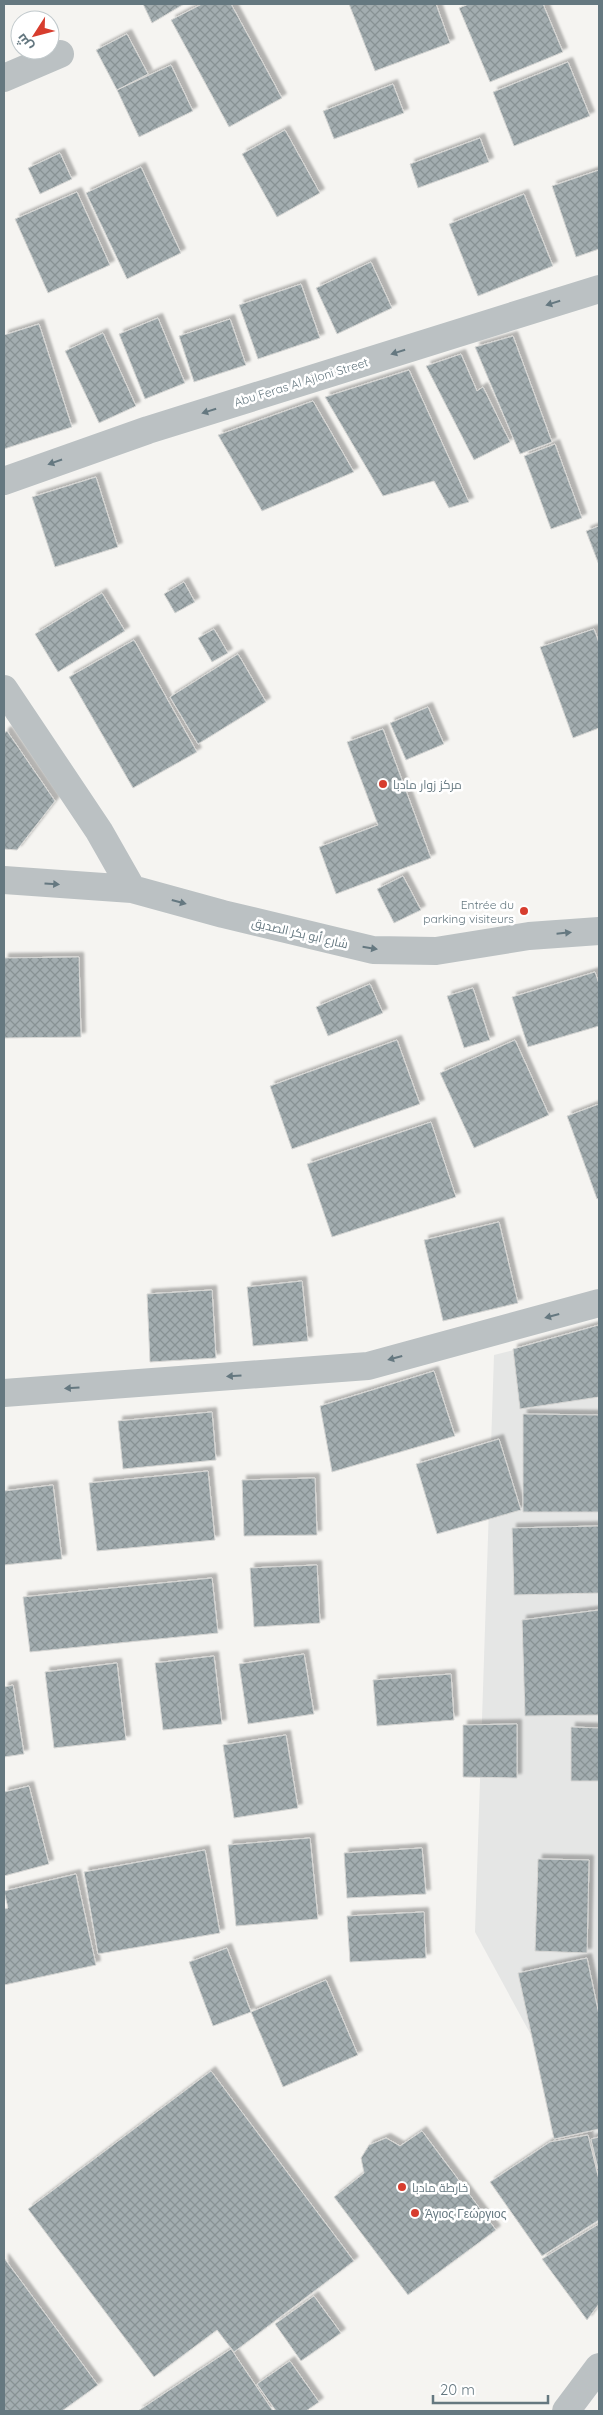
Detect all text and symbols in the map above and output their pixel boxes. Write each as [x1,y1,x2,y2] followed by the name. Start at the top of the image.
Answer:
[10,10,60,60] north arrow
[12,30,37,55] text: ش
[545,300,560,308] one-way arrow
[390,348,405,356] one-way arrow
[232,354,370,410] street label: Abu Feras Al Ajloni Street
[201,407,216,415] one-way arrow
[47,459,62,467] one-way arrow
[393,777,462,792] place label: مركز زوار مادبا
[377,778,389,790] marker: مركز زوار مادبا
[45,880,61,888] one-way arrow
[423,897,514,926] place label: Entrée du parking visiteurs
[171,898,186,906] one-way arrow
[518,905,530,917] marker: Entrée du parking visiteurs
[250,915,350,952] street label: شارع أبو بكر الصديق
[556,929,572,937] one-way arrow
[363,945,379,953] one-way arrow
[545,1312,560,1320] one-way arrow
[388,1355,403,1363] one-way arrow
[226,1372,242,1380] one-way arrow
[64,1384,80,1392] one-way arrow
[412,2180,468,2195] place label: خارطة مادبا
[396,2181,408,2193] marker: خارطة مادبا
[425,2206,507,2221] place label: Άγιος Γεώργιος
[409,2207,421,2219] marker: Άγιος Γεώργιος
[433,2372,548,2404] scale bar
[440,2380,475,2399] text: 20 m

